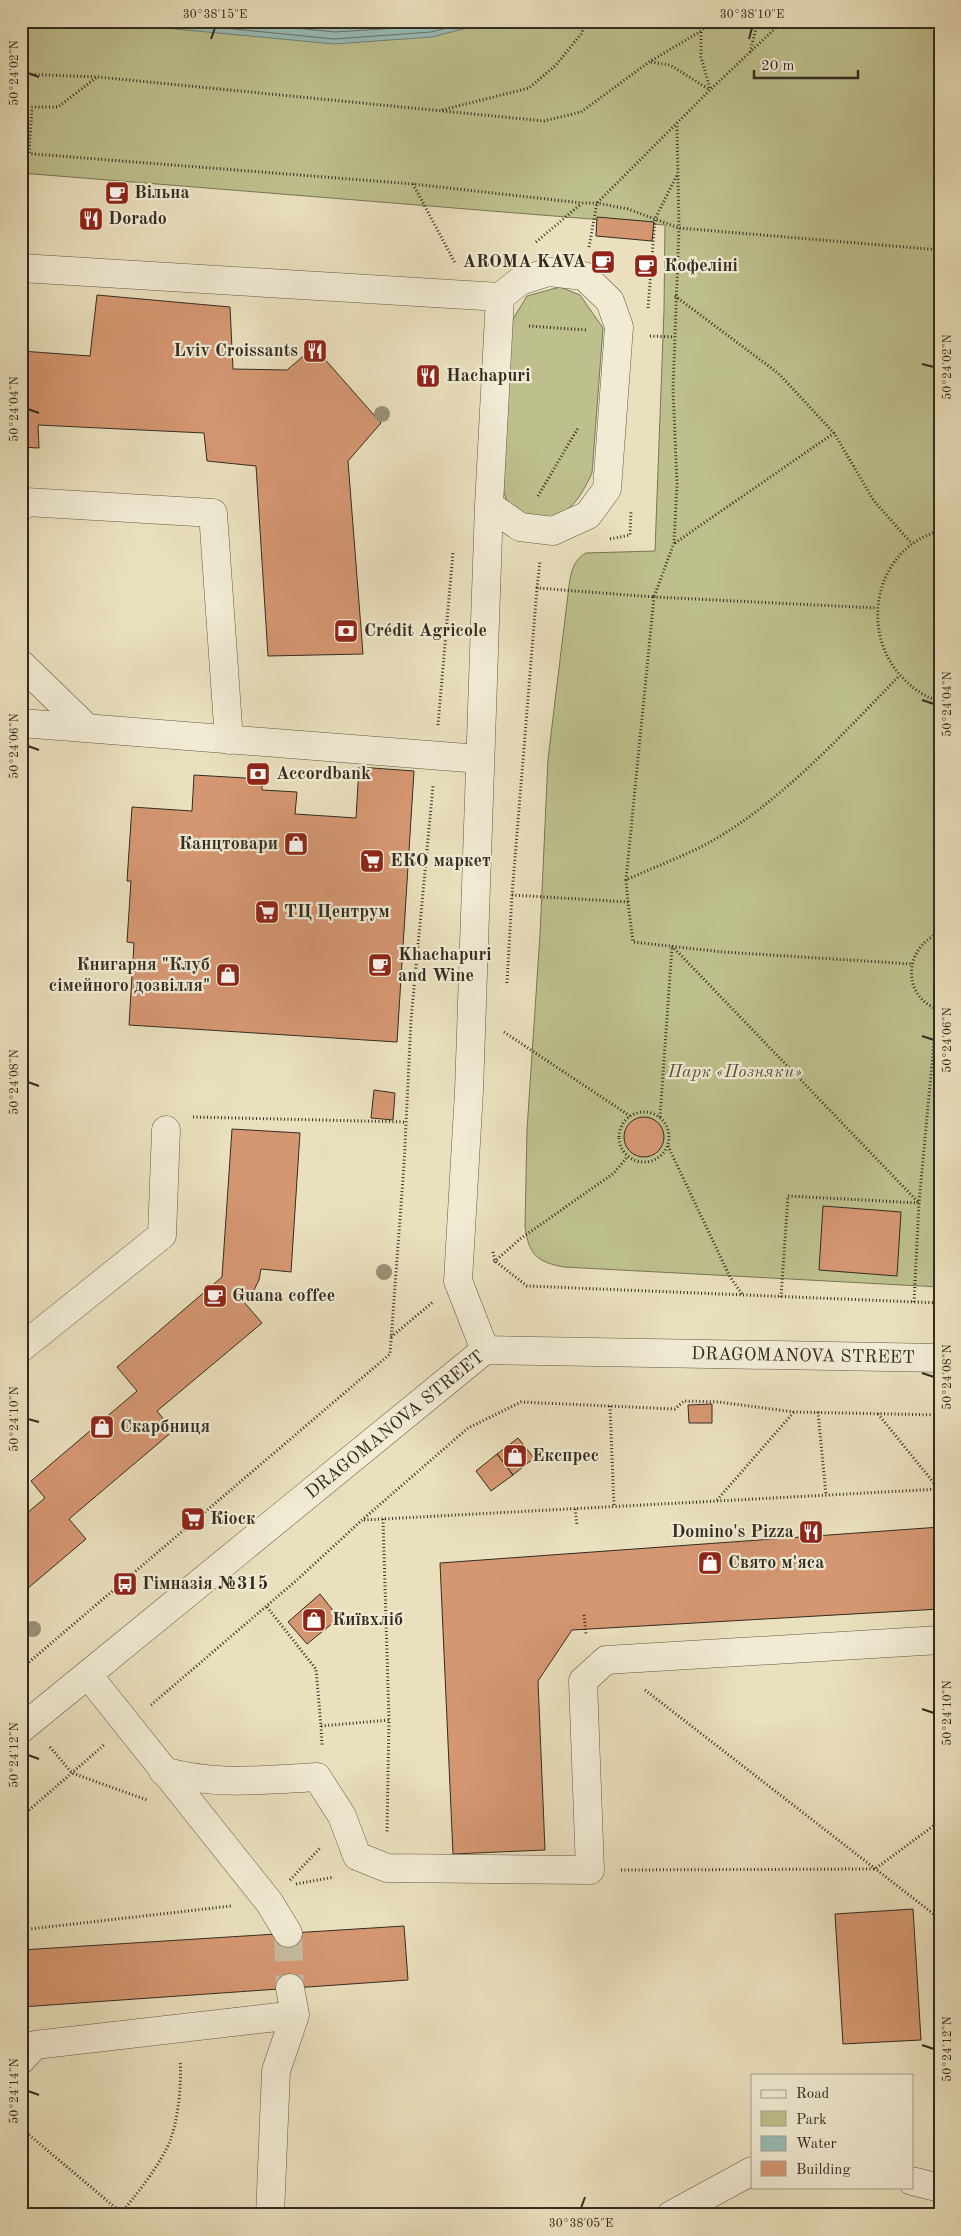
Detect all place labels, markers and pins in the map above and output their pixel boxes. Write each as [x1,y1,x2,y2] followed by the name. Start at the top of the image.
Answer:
[104,180,130,206] cafe icon: Вільна
[134,184,190,202] place label: Вільна
[78,206,104,232] restaurant icon: Dorado
[108,210,167,228] place label: Dorado
[590,249,616,275] cafe icon: AROMA KAVA
[462,253,586,271] place label: AROMA KAVA
[633,253,659,279] cafe icon: Кофеліні
[664,257,738,276] place label: Кофеліні
[302,338,328,364] restaurant icon: Lviv Croissants
[173,342,298,360] place label: Lviv Croissants
[415,363,441,389] restaurant icon: Hachapuri
[446,367,530,385] place label: Hachapuri
[333,618,359,644] bank icon: Crédit Agricole
[364,622,487,640] place label: Crédit Agricole
[245,761,271,787] bank icon: Accordbank
[276,765,371,783] place label: Accordbank
[283,831,309,857] shop icon: Канцтовари
[179,835,278,853] place label: Канцтовари
[359,848,385,874] supermarket icon: ЕКО маркет
[390,852,491,870] place label: ЕКО маркет
[254,899,280,925] supermarket icon: ТЦ Центрум
[284,903,390,921] place label: ТЦ Центрум
[398,946,492,985] place label: Khachapuri and Wine
[367,952,393,978] cafe icon: Khachapuri and Wine
[49,956,210,995] place label: Книгарня "Клуб сімейного дозвілля"
[215,962,241,988] shop icon: Книгарня "Клуб сімейного дозвілля"
[202,1283,228,1309] cafe icon: Guana coffee
[232,1287,335,1305] place label: Guana coffee
[89,1414,115,1440] shop icon: Скарбниця
[120,1418,210,1436] place label: Скарбниця
[502,1443,528,1469] shop icon: Експрес
[532,1447,599,1465] place label: Експрес
[180,1506,206,1532] supermarket icon: Кіоск
[210,1510,256,1528] place label: Кіоск
[798,1519,824,1545] restaurant icon: Domino's Pizza
[671,1523,794,1541] place label: Domino's Pizza
[697,1550,723,1576] shop icon: Свято м'яса
[728,1554,824,1572] place label: Свято м'яса
[112,1571,138,1597] bus stop icon: Гімназія №315
[142,1575,268,1593] place label: Гімназія №315
[301,1607,327,1633] shop icon: Київхліб
[332,1611,403,1629] place label: Київхліб

